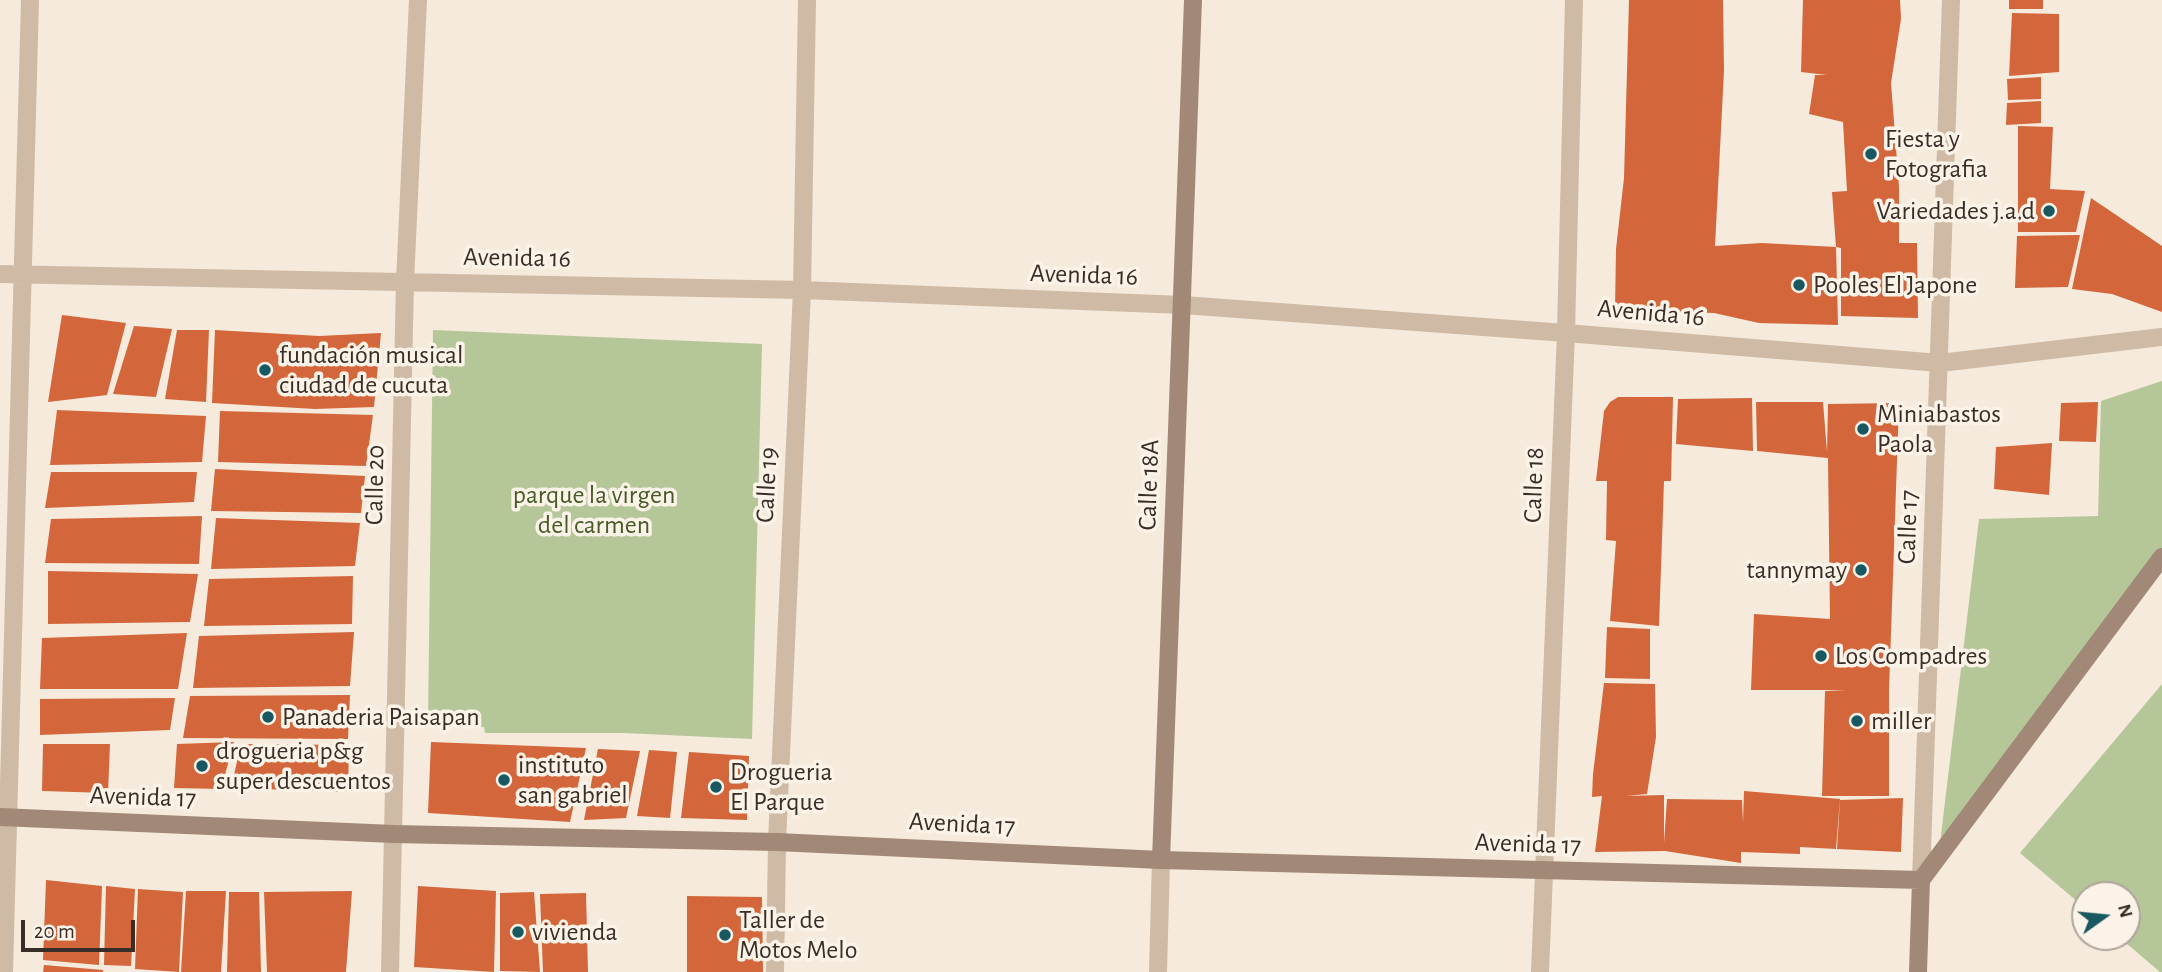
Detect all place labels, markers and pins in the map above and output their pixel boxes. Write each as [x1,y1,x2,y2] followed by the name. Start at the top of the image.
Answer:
[1885,123,1988,184] place label: Fiesta y Fotografia
[1863,146,1879,162] marker: Fiesta y Fotografia
[1877,195,2035,227] place label: Variedades j.a.d
[2041,203,2057,219] marker: Variedades j.a.d
[1813,269,1977,301] place label: Pooles El Japone
[1791,277,1807,293] marker: Pooles El Japone
[279,339,463,400] place label: fundación musical ciudad de cucuta
[257,362,273,378] marker: fundación musical ciudad de cucuta
[1877,398,2001,460] place label: Miniabastos Paola
[1855,421,1871,437] marker: Miniabastos Paola
[1746,554,1847,586] place label: tannymay
[1853,562,1869,578] marker: tannymay
[1835,640,1987,672] place label: Los Compadres
[1813,648,1829,664] marker: Los Compadres
[282,701,480,733] place label: Panaderia Paisapan
[1871,705,1931,737] place label: miller
[260,709,276,725] marker: Panaderia Paisapan
[1849,713,1865,729] marker: miller
[216,735,391,796] place label: drogueria p&g super descuentos
[518,749,628,810] place label: instituto san gabriel
[730,756,833,818] place label: Drogueria El Parque
[194,758,210,774] marker: drogueria p&g super descuentos
[496,772,512,788] marker: instituto san gabriel
[708,779,724,795] marker: Drogueria El Parque
[739,904,858,965] place label: Taller de Motos Melo
[532,916,617,948] place label: vivienda
[510,924,526,940] marker: vivienda
[717,927,733,943] marker: Taller de Motos Melo

